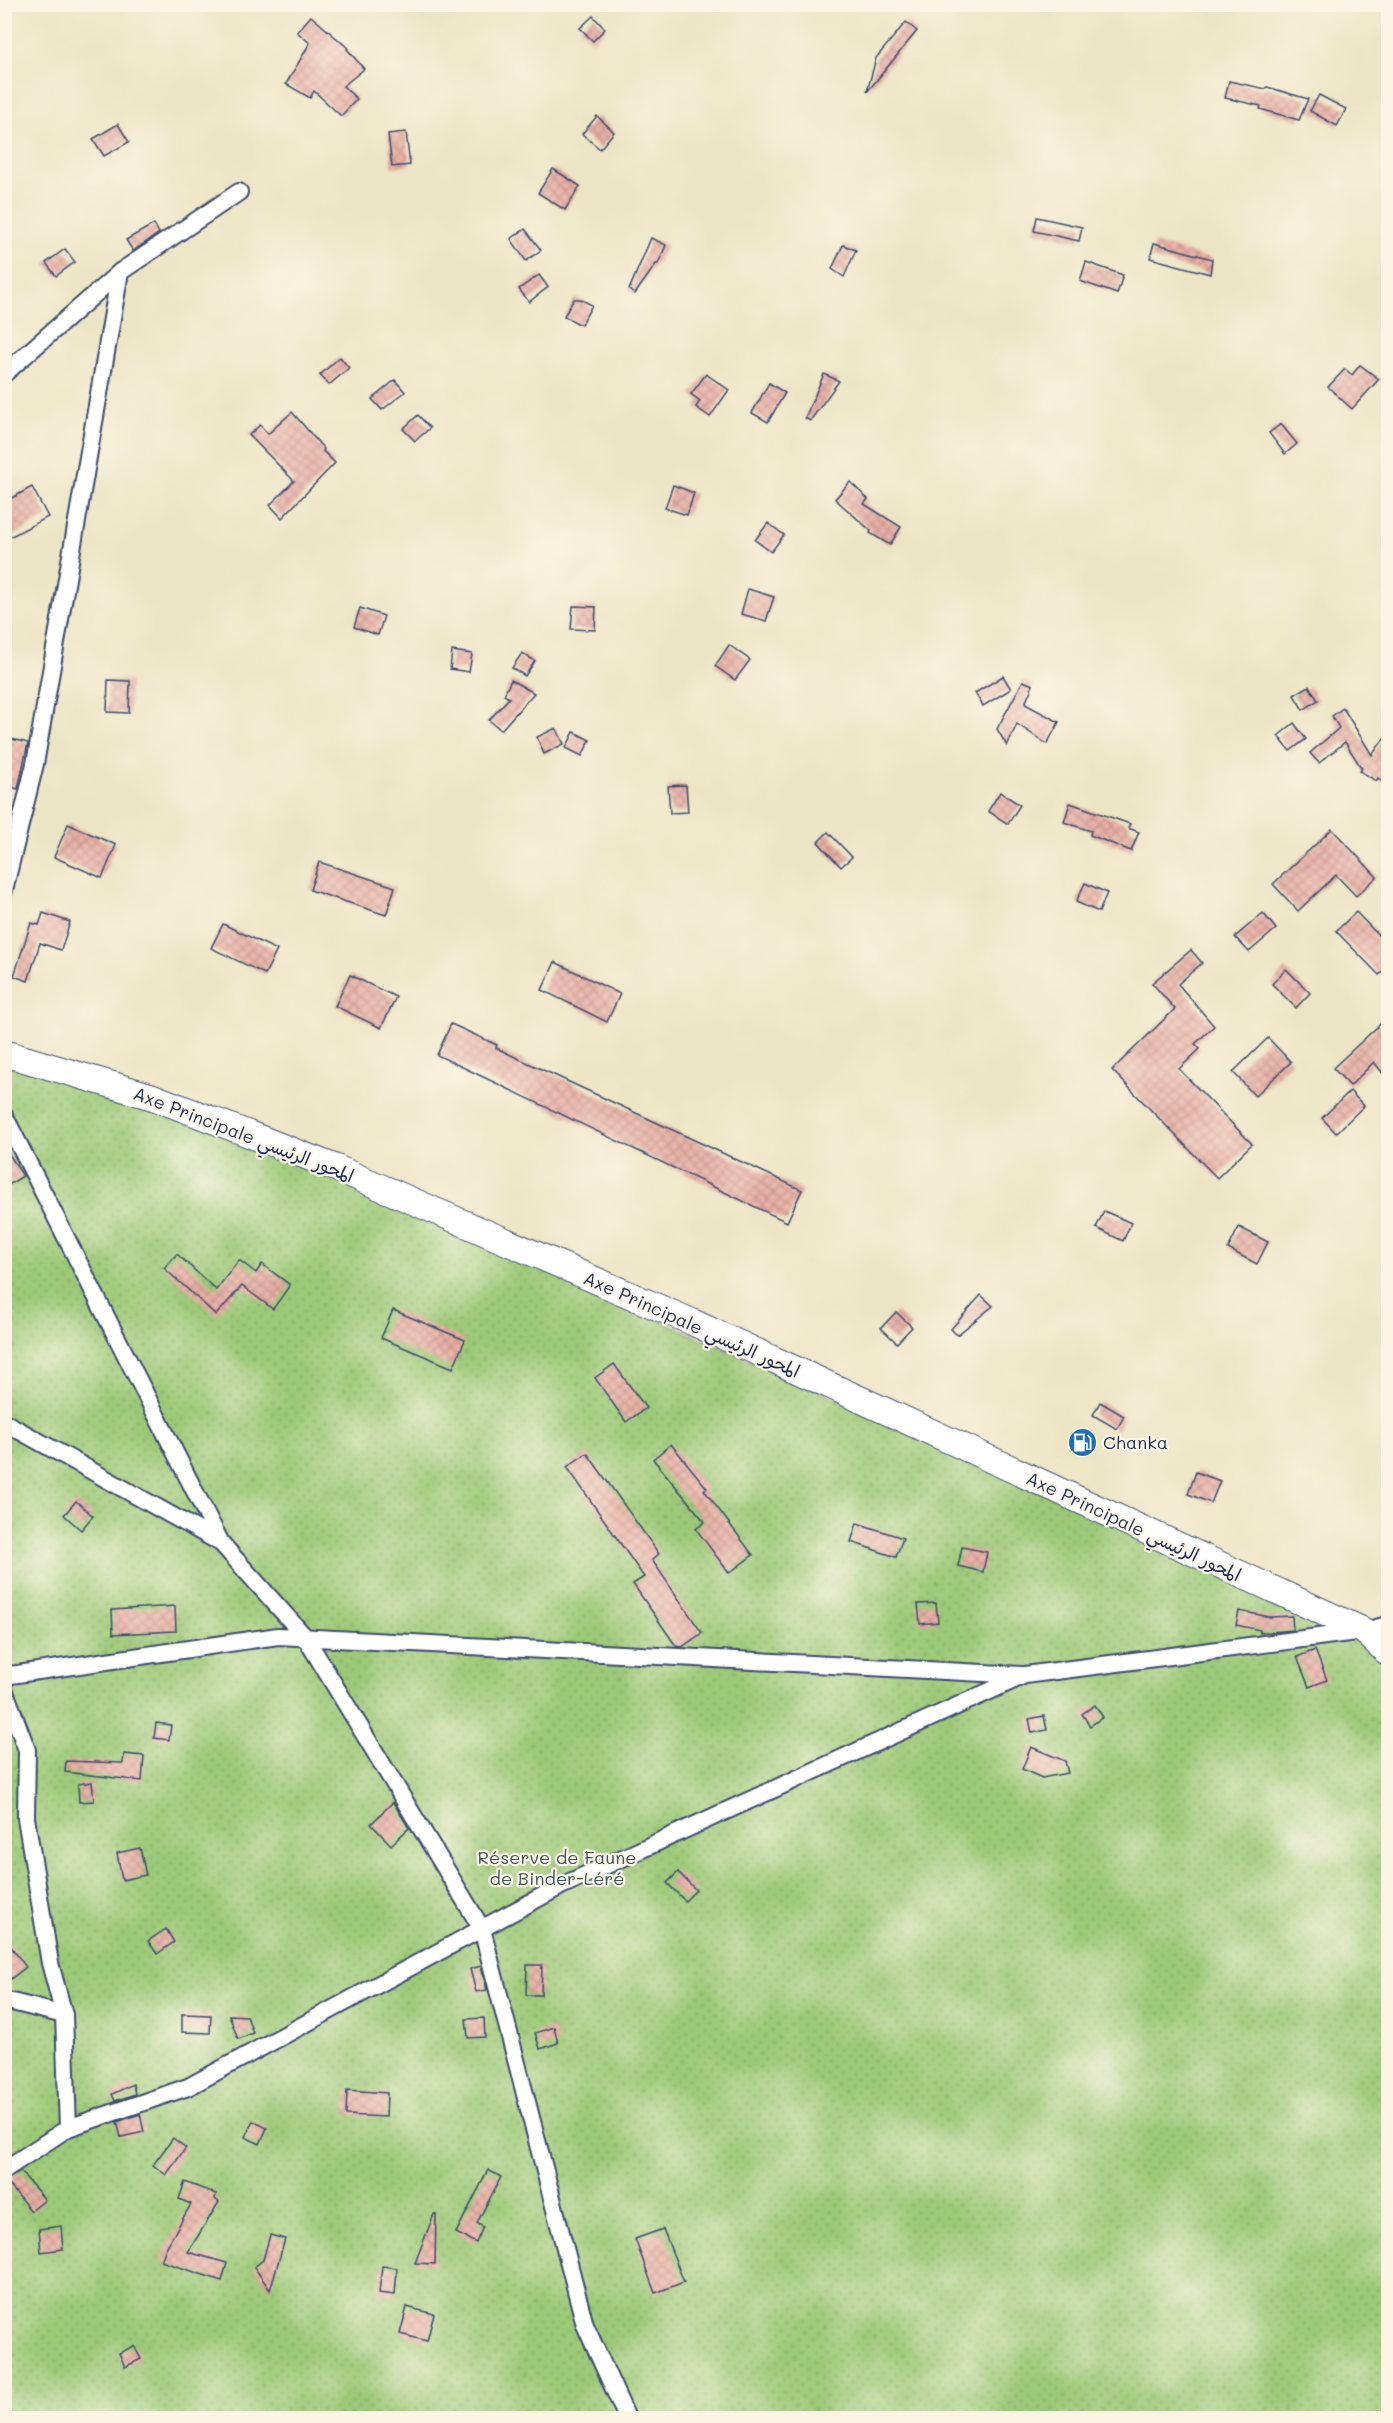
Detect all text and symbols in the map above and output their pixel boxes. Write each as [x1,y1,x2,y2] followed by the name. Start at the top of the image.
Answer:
[128,1081,358,1192] street label: Axe Principale المحور الرئيسي
[578,1265,804,1387] street label: Axe Principale المحور الرئيسي
[1066,1426,1098,1458] fuel station icon: Chanka
[1103,1430,1168,1454] place label: Chanka
[1020,1466,1245,1591] street label: Axe Principale المحور الرئيسي
[478,1845,636,1890] park label: Réserve de Faune de Binder-Léré

